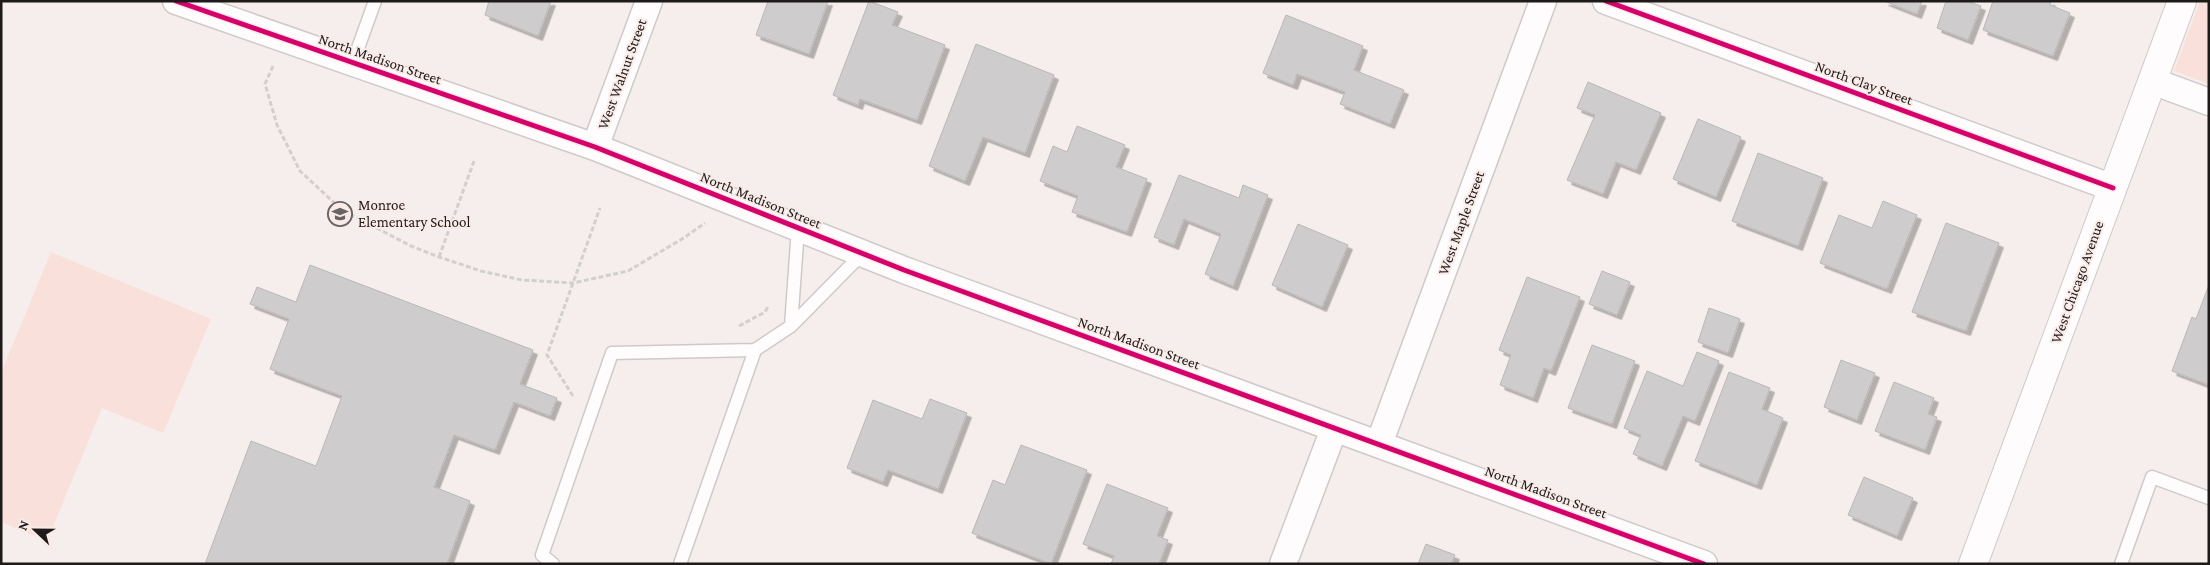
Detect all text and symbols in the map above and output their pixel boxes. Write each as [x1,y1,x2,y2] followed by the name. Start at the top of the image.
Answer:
[595,16,650,131] street label: West Walnut Street
[316,30,445,88] street label: North Madison Street
[1813,58,1916,109] street label: North Clay Street
[698,168,825,232] street label: North Madison Street
[1435,168,1488,277] street label: West Maple Street
[358,197,470,231] place label: Monroe Elementary School
[327,201,353,227] school or university icon: Monroe Elementary School
[2047,218,2108,346] street label: West Chicago Avenue
[1076,313,1203,373] street label: North Madison Street
[1483,462,1610,522] street label: North Madison Street
[10,505,60,555] north arrow
[14,517,32,533] text: N

